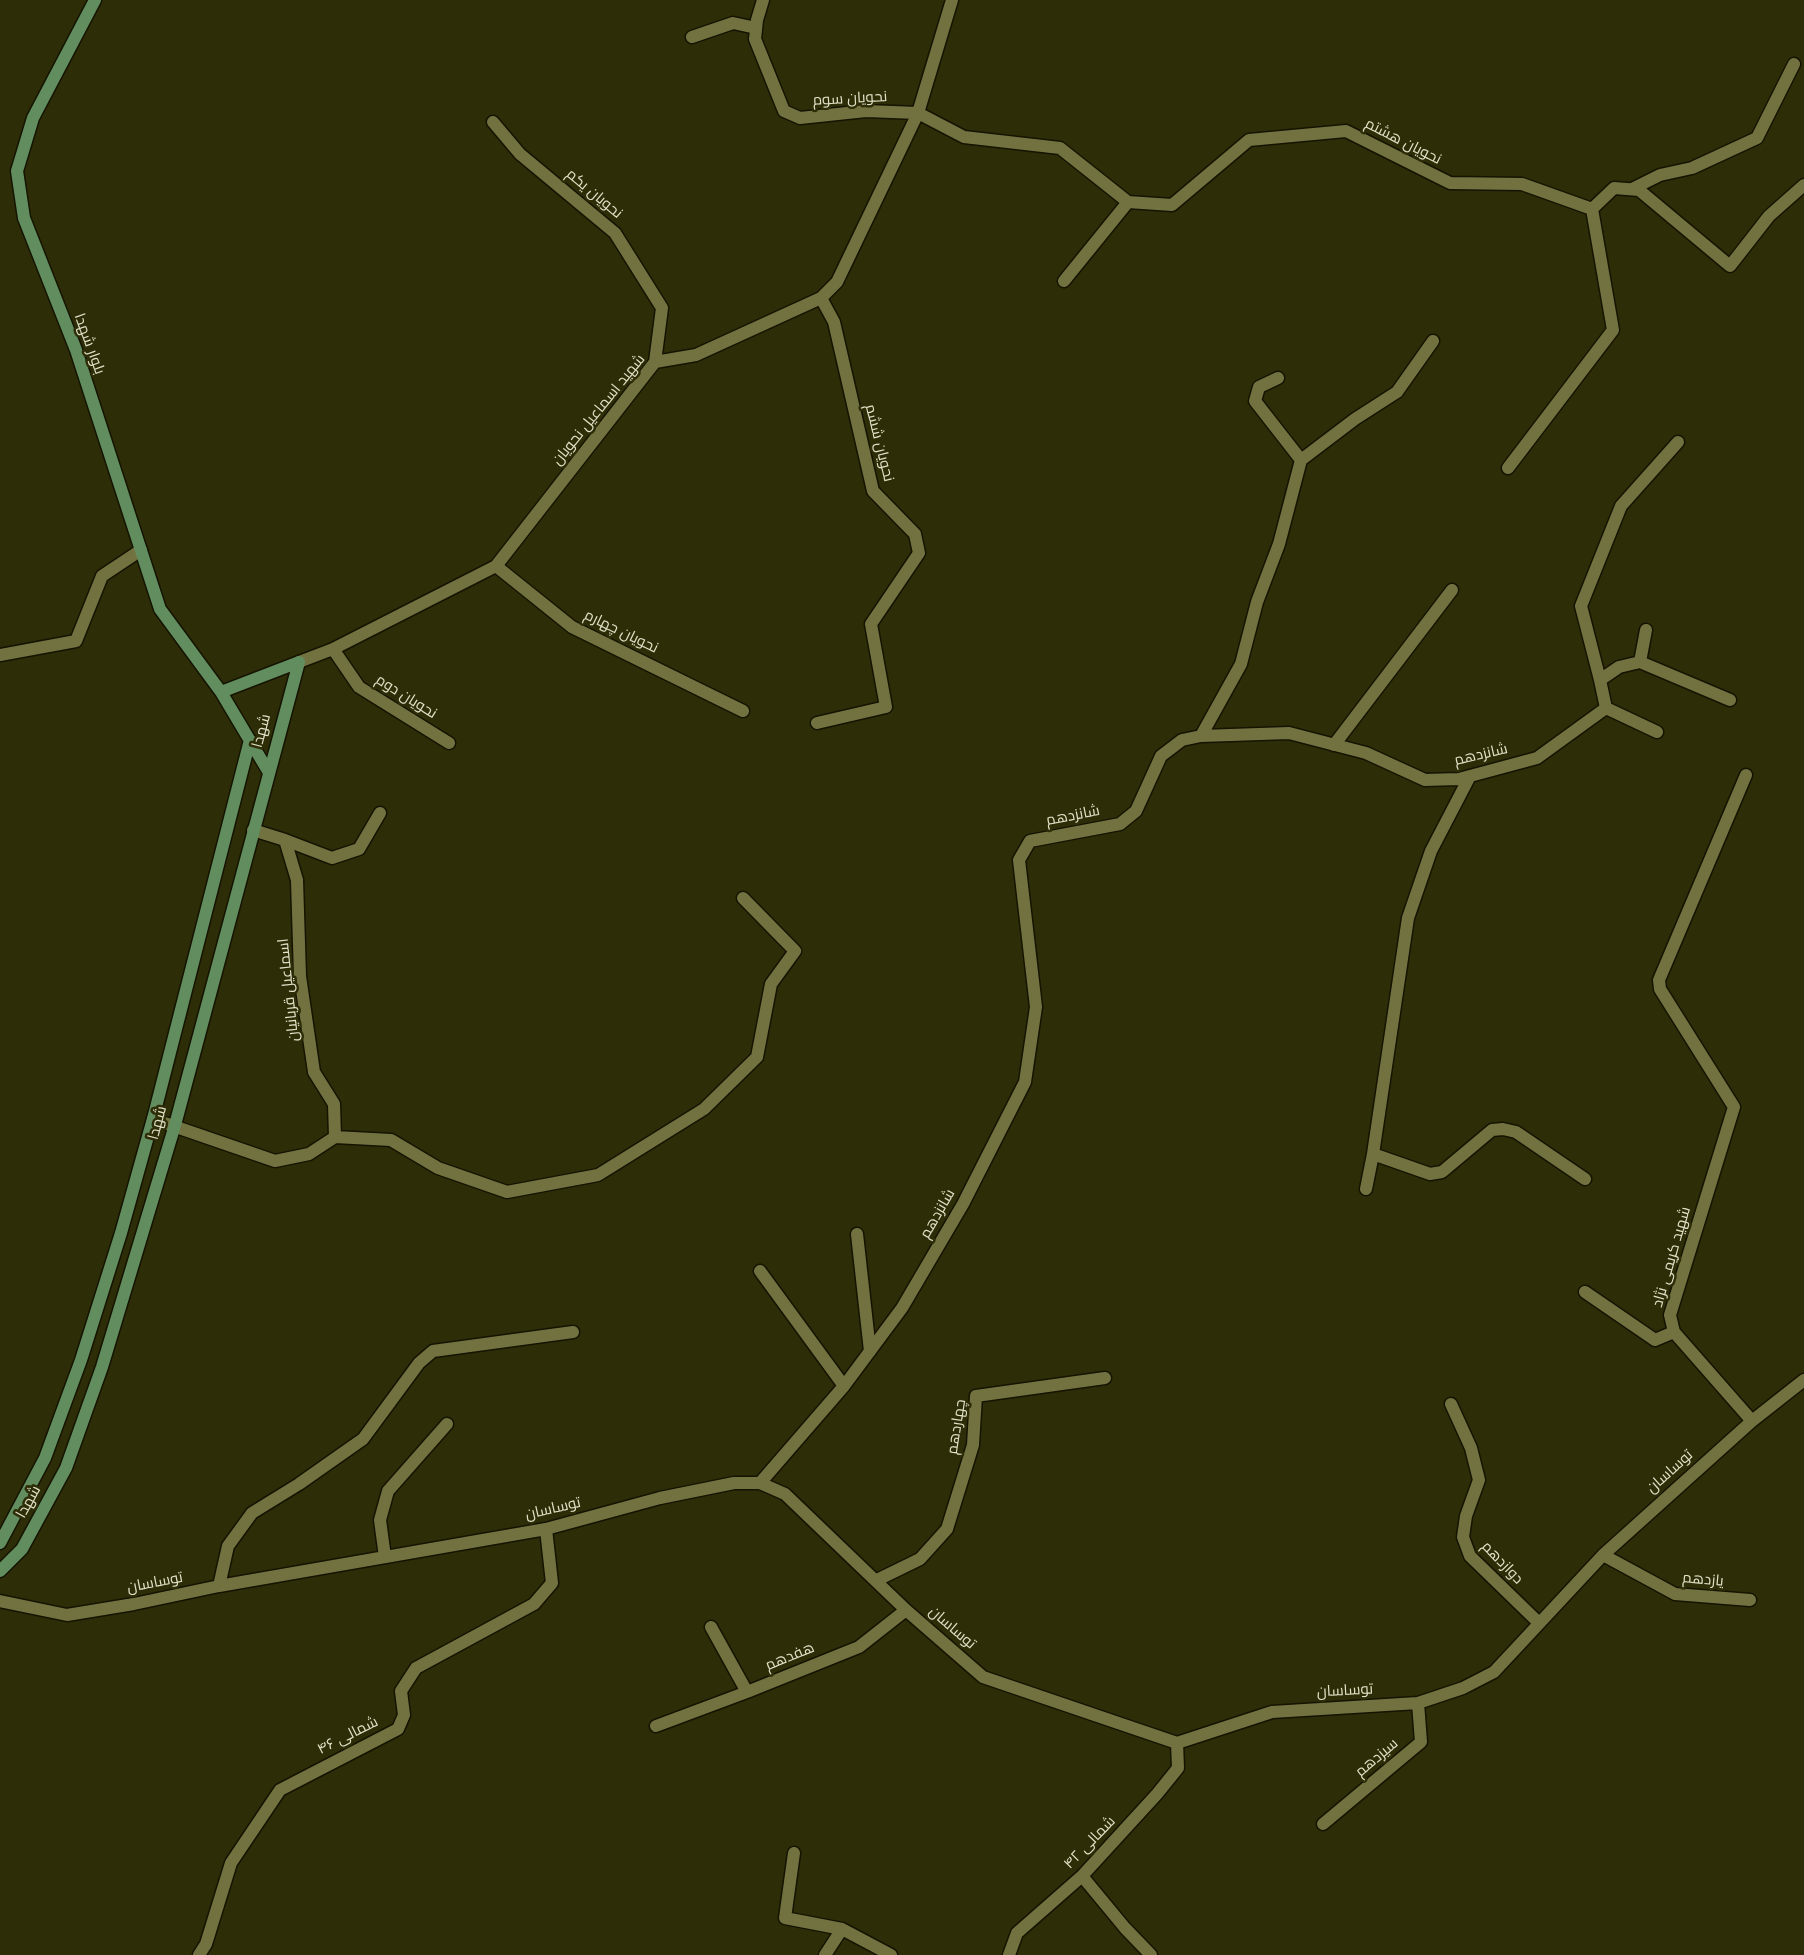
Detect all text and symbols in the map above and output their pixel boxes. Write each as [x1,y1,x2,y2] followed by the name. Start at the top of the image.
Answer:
[812,88,888,110] street label: نحویان سوم
[1362,115,1444,169] street label: نحویان هشتم
[562,165,626,223] street label: نحویان یکم
[70,311,108,377] street label: بلوار شهدا
[549,351,649,469] street label: شهید اسماعیل نحویان
[861,402,897,484] street label: نحویان ششم
[581,606,661,658] street label: نحویان چهارم
[372,671,440,723] street label: نحویان دوم
[249,712,275,750] street label: شهدا
[1452,740,1510,770] street label: شانزدهم
[1045,802,1101,830] street label: شانزدهم
[275,938,303,1042] street label: اسماعیل قربانیان
[145,1104,171,1142] street label: شهدا
[917,1186,959,1242] street label: شانزدهم
[1649,1205,1695,1309] street label: شهید کریمی نژاد
[944,1398,970,1456] street label: چهاردهم
[1643,1446,1697,1498] street label: توساسان
[13,1483,45,1521] street label: شهدا
[524,1494,582,1524] street label: توساسان
[1477,1538,1527,1588] street label: دوازدهم
[126,1569,184,1597] street label: توساسان
[1682,1569,1724,1591] street label: یازدهم
[925,1603,979,1653] street label: توساسان
[763,1639,817,1675] street label: هفدهم
[1316,1681,1374,1701] street label: توساسان
[315,1713,381,1759] street label: شمالی ۴۶
[1352,1735,1402,1781] street label: سیزدهم
[1061,1813,1119,1873] street label: شمالی ۴۲

